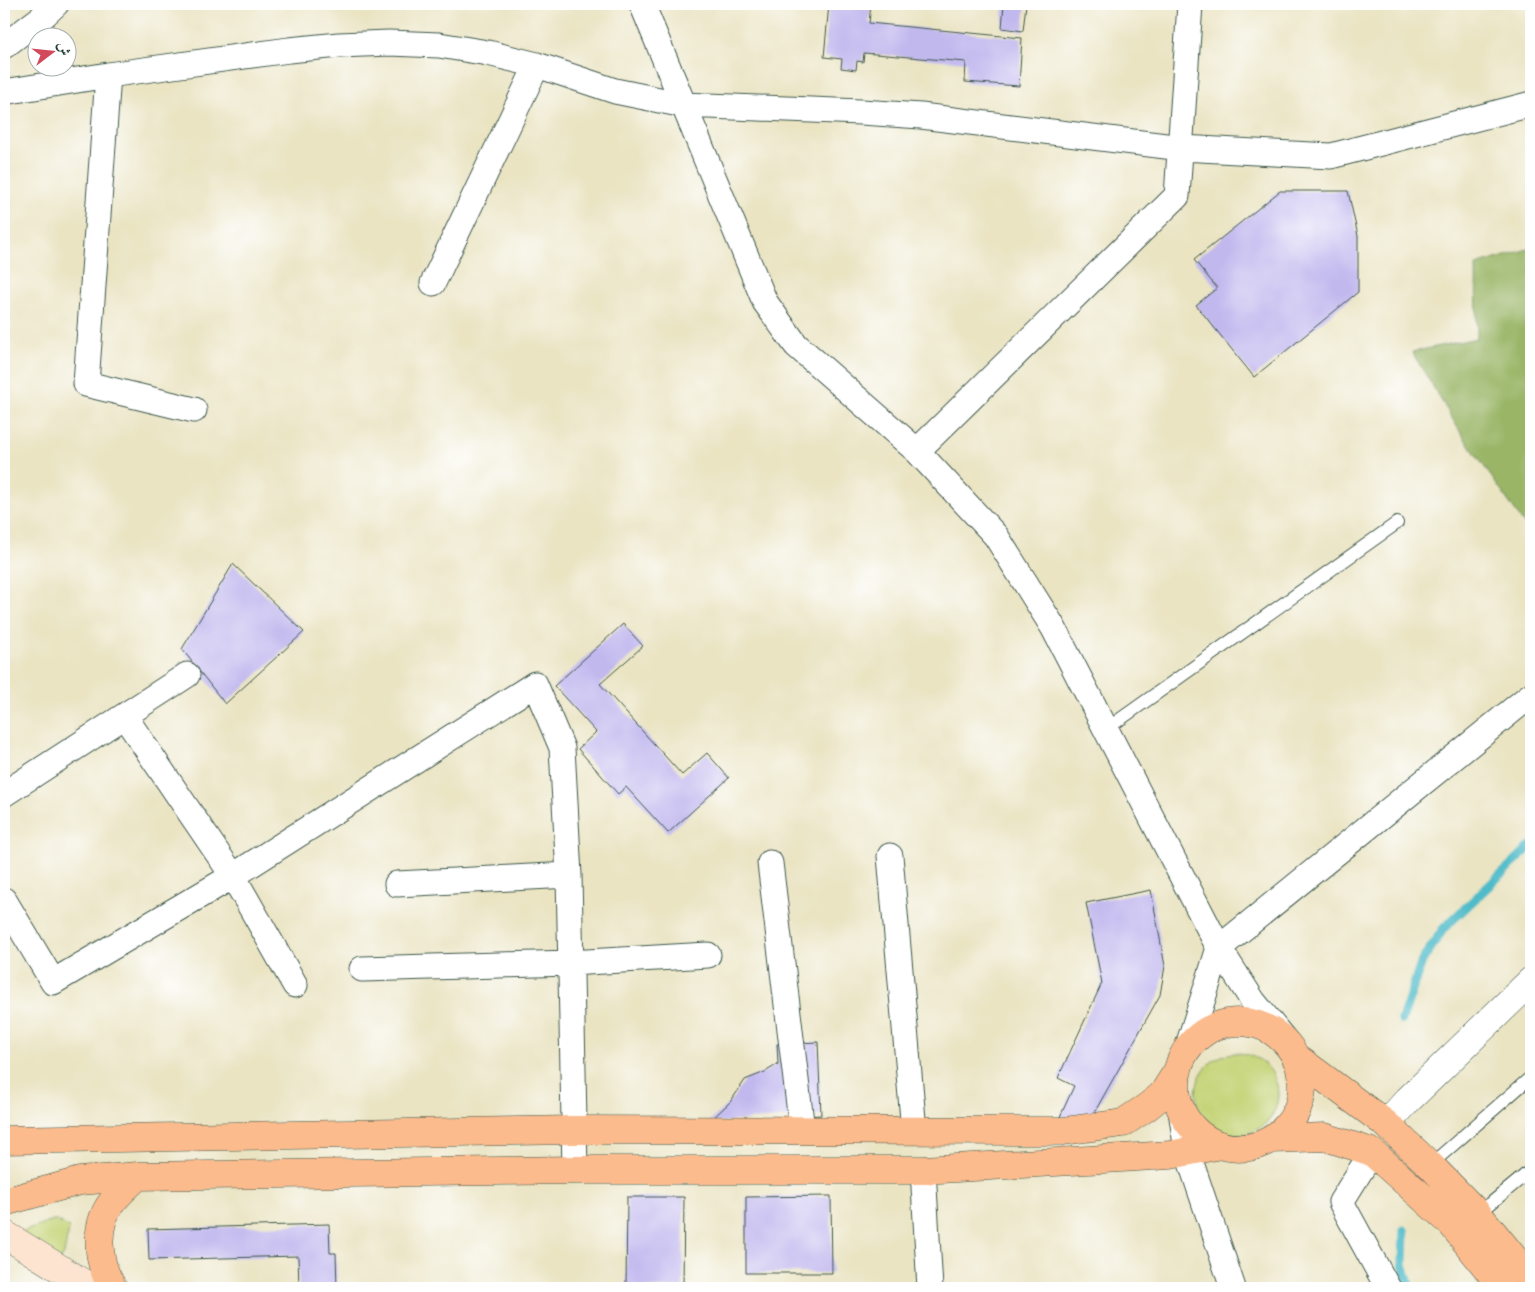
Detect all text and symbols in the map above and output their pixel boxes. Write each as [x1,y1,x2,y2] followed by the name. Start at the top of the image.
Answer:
[28,28,78,78] north arrow
[53,39,76,58] text: ش

